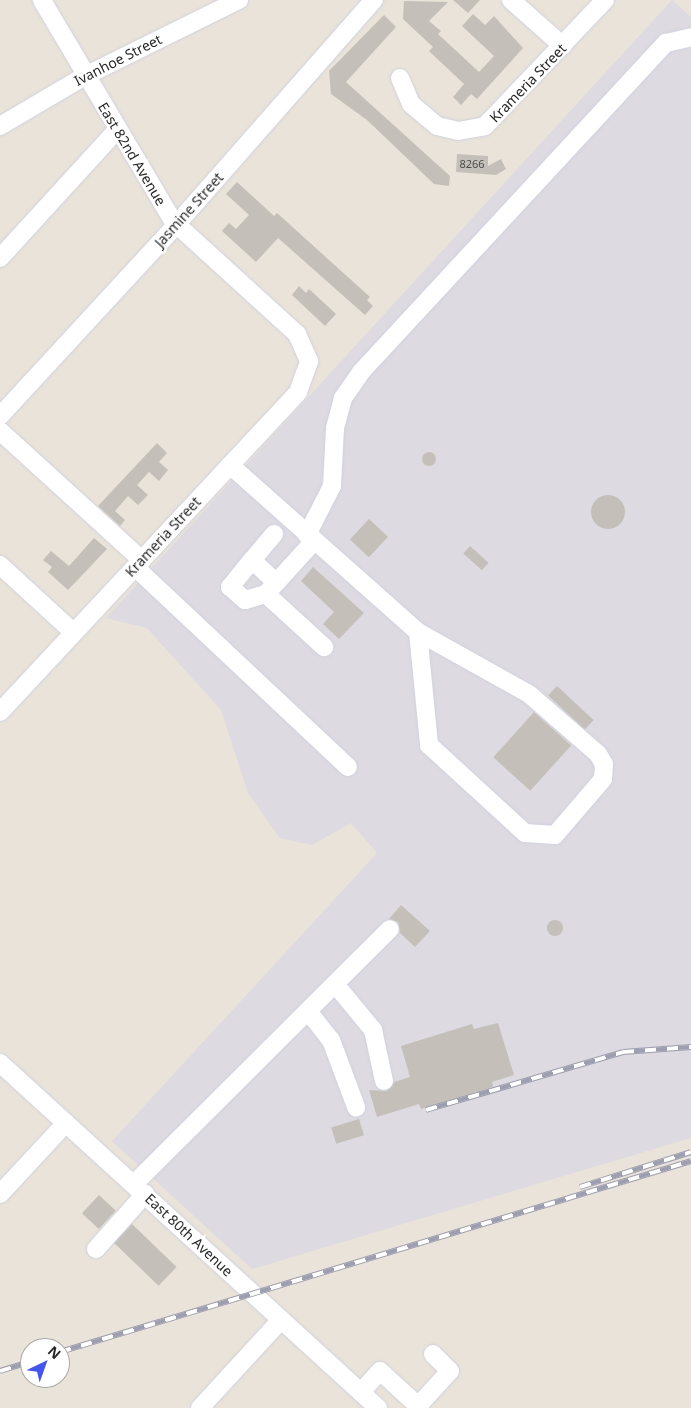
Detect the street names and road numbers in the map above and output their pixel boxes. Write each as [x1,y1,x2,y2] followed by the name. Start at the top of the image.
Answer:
[71,31,165,89] street label: Ivanhoe Street
[486,40,570,126] street label: Krameria Street
[95,99,169,209] street label: East 82nd Avenue
[151,169,227,251] street label: Jasmine Street
[122,494,204,580] street label: Krameria Street
[142,1190,236,1280] street label: East 80th Avenue

